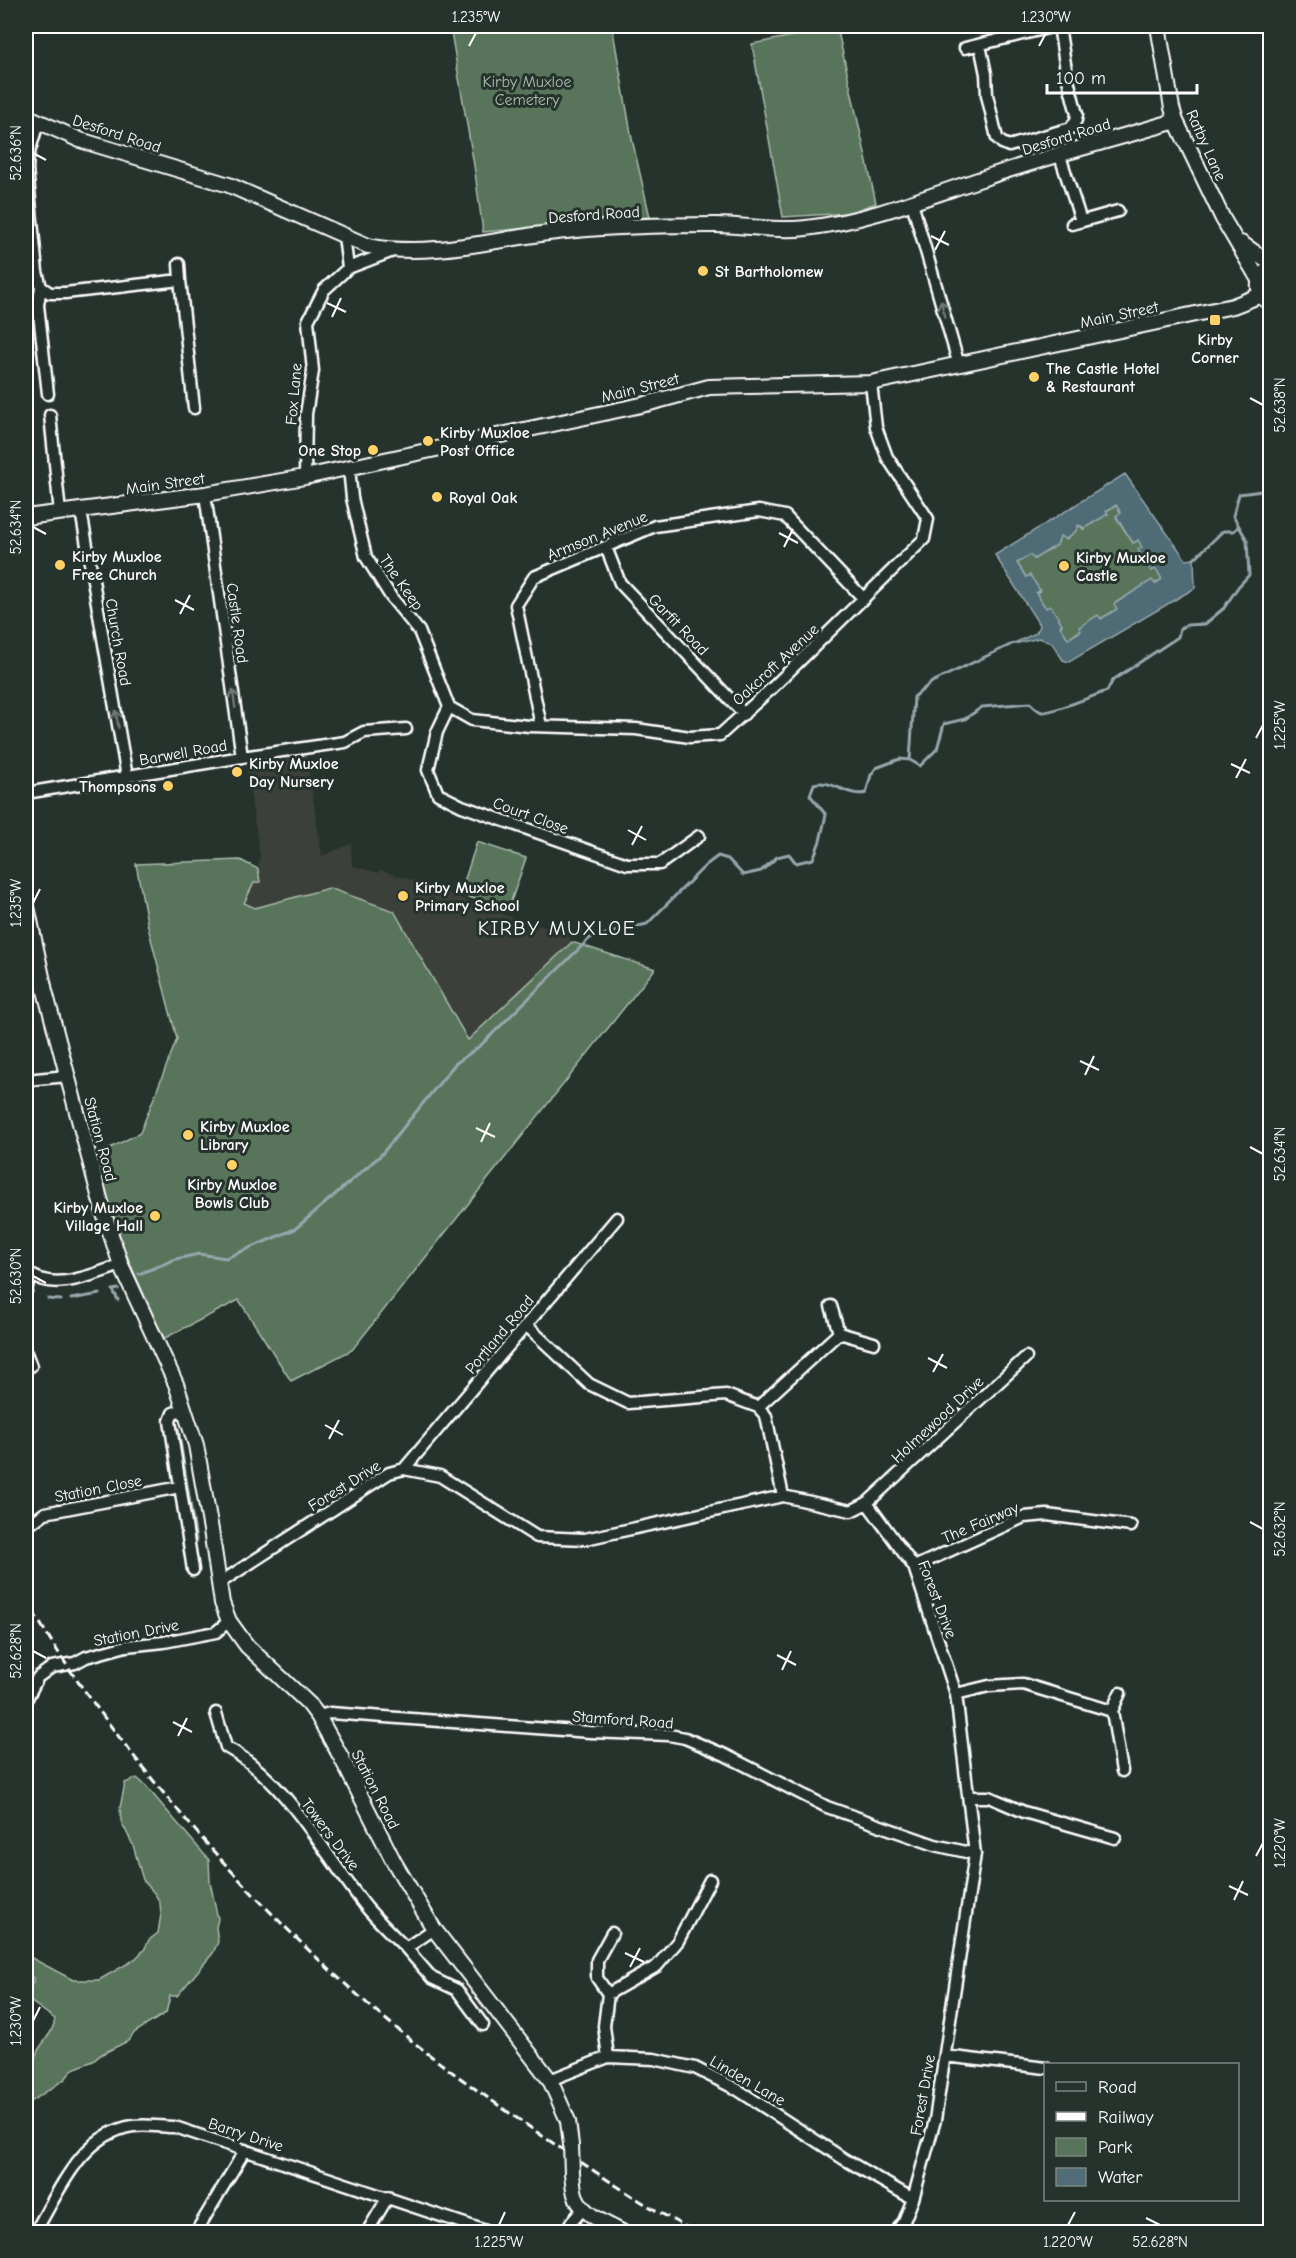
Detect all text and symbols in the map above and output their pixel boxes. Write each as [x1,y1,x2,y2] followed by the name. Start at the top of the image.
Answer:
[452,8,500,26] text: 1.235°W
[1021,8,1071,26] text: 1.230°W
[1047,57,1197,95] scale bar
[1056,68,1106,89] text: 100 m
[482,73,572,109] park label: Kirby Muxloe Cemetery
[1182,107,1230,184] street label: Ratby Lane
[70,111,163,157] street label: Desford Road
[1020,115,1113,159] street label: Desford Road
[7,125,25,181] text: 52.636°N
[548,203,640,227] street label: Desford Road
[715,263,824,281] place label: St Bartholomew
[696,264,710,278] marker: St Bartholomew
[1078,298,1160,332] street label: Main Street
[937,299,948,318] one-way arrow
[1208,313,1222,327] marker: Kirby Corner
[1191,331,1239,367] place label: Kirby Corner
[1046,360,1160,396] place label: The Castle Hotel & Restaurant
[282,362,306,426] street label: Fox Lane
[599,370,681,406] street label: Main Street
[1027,370,1041,384] marker: The Castle Hotel & Restaurant
[1271,377,1289,433] text: 52.638°N
[440,424,530,460] place label: Kirby Muxloe Post Office
[421,434,435,448] marker: Kirby Muxloe Post Office
[298,442,361,460] place label: One Stop
[366,443,380,457] marker: One Stop
[124,469,206,498] street label: Main Street
[449,489,517,507] place label: Royal Oak
[430,490,444,504] marker: Royal Oak
[7,500,25,554] text: 52.634°N
[544,508,650,564] street label: Armson Avenue
[72,548,162,584] place label: Kirby Muxloe Free Church
[1076,549,1166,585] place label: Kirby Muxloe Castle
[376,551,427,614] street label: The Keep
[53,558,67,572] marker: Kirby Muxloe Free Church
[1057,559,1071,573] marker: Kirby Muxloe Castle
[222,582,252,664] street label: Castle Road
[644,590,712,659] street label: Garfit Road
[101,597,135,687] street label: Church Road
[729,620,823,709] street label: Oakcroft Avenue
[228,690,239,709] one-way arrow
[1271,701,1289,749] text: 1.225°W
[112,710,123,730] one-way arrow
[138,736,228,770] street label: Barwell Road
[249,755,339,791] place label: Kirby Muxloe Day Nursery
[230,765,244,779] marker: Kirby Muxloe Day Nursery
[79,778,156,796] place label: Thompsons
[161,779,175,793] marker: Thompsons
[490,794,571,838] street label: Court Close
[7,879,25,927] text: 1.235°W
[415,879,520,915] place label: Kirby Muxloe Primary School
[396,889,410,903] marker: Kirby Muxloe Primary School
[478,917,636,940] district label: KIRBY MUXLOE
[80,1095,120,1183] street label: Station Road
[200,1118,290,1154] place label: Kirby Muxloe Library
[1271,1127,1289,1181] text: 52.634°N
[181,1128,195,1142] marker: Kirby Muxloe Library
[225,1158,239,1172] marker: Kirby Muxloe Bowls Club
[187,1176,277,1212] place label: Kirby Muxloe Bowls Club
[53,1199,143,1235] place label: Kirby Muxloe Village Hall
[148,1209,162,1223] marker: Kirby Muxloe Village Hall
[7,1248,25,1304] text: 52.630°N
[462,1292,538,1377] street label: Portland Road
[888,1372,987,1467] street label: Holmewood Drive
[305,1457,384,1515] street label: Forest Drive
[53,1472,143,1506] street label: Station Close
[939,1498,1022,1547] street label: The Fairway
[1271,1501,1289,1557] text: 52.632°N
[914,1558,960,1641] street label: Forest Drive
[92,1616,180,1650] street label: Station Drive
[7,1623,25,1679] text: 52.628°N
[572,1707,674,1733] street label: Stamford Road
[347,1747,403,1832] street label: Station Road
[297,1795,363,1874] street label: Towers Drive
[1271,1818,1289,1868] text: 1.220°W
[7,1996,25,2046] text: 1.230°W
[707,2052,788,2110] street label: Linden Lane
[907,2053,939,2137] street label: Forest Drive
[1044,2063,1239,2201] legend
[1098,2077,1137,2098] text: Road
[1098,2107,1155,2128] text: Railway
[206,2114,285,2156] street label: Barry Drive
[1098,2137,1133,2158] text: Park
[1098,2167,1143,2188] text: Water
[475,2233,523,2251] text: 1.225°W
[1043,2233,1093,2251] text: 1.220°W
[1132,2233,1188,2251] text: 52.628°N

